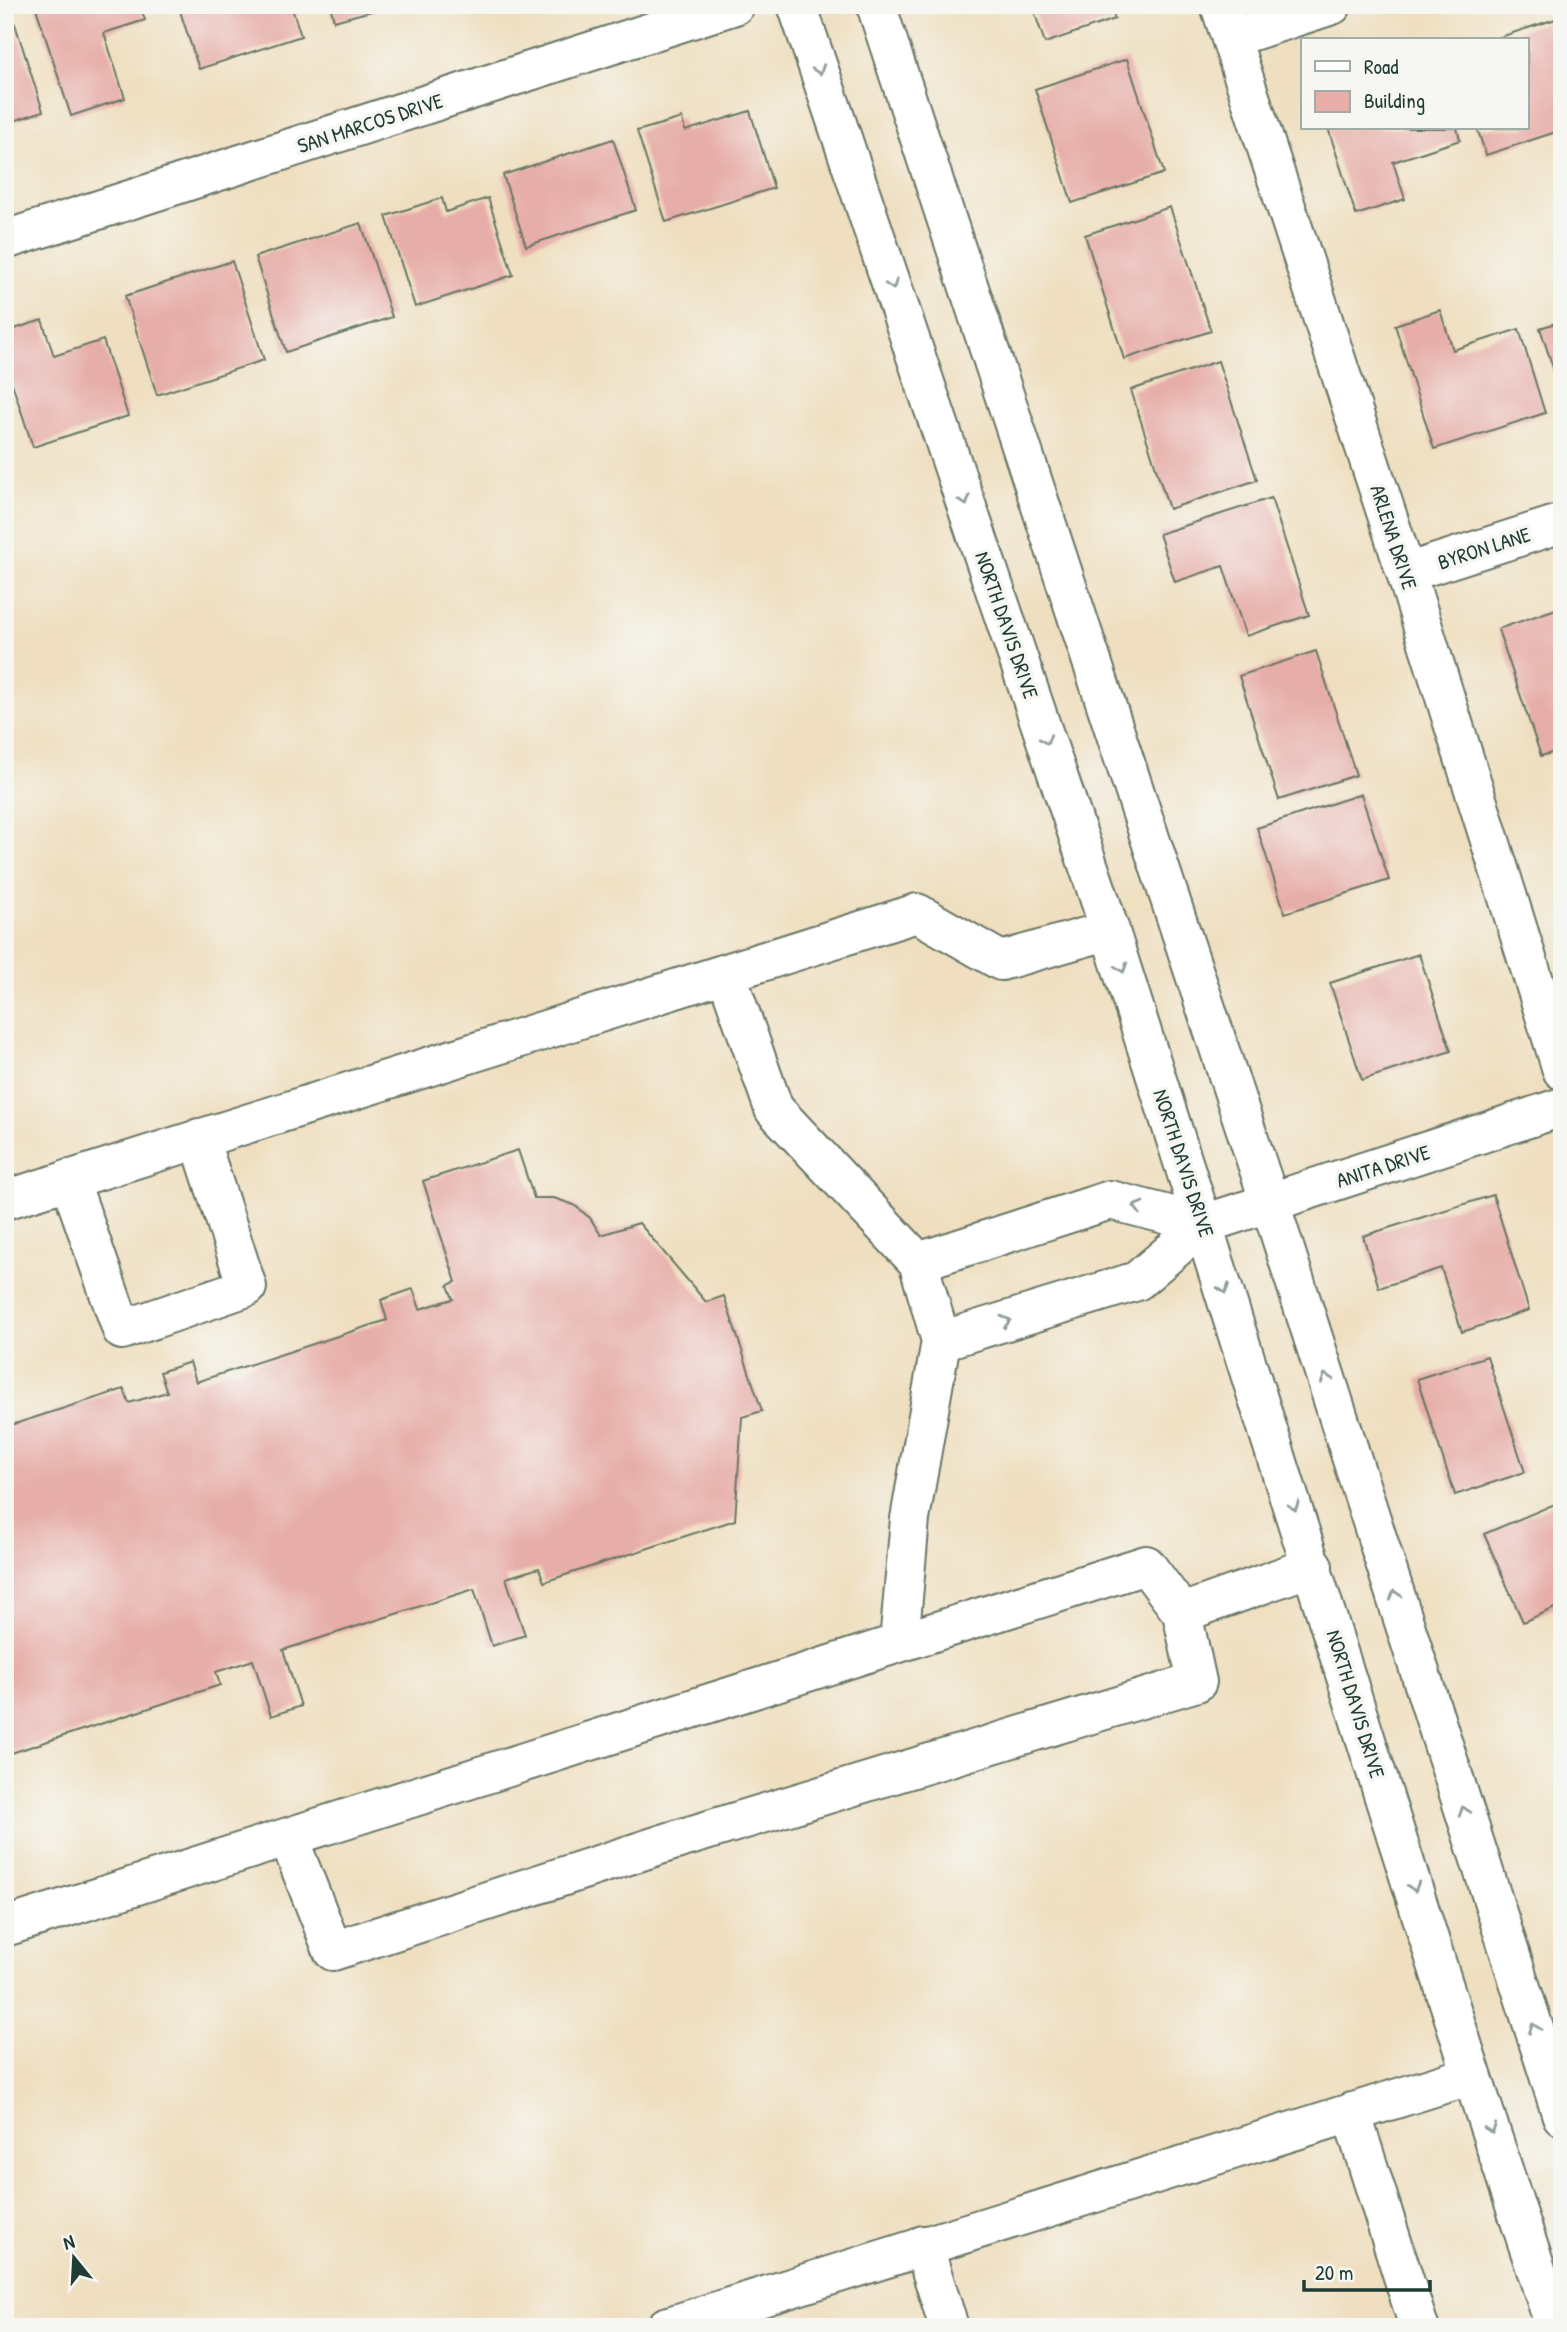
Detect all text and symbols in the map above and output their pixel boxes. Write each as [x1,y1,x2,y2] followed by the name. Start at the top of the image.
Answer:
[1301,38,1528,130] legend
[1364,52,1398,81] text: Road
[811,63,825,75] one-way arrow
[294,86,446,160] street label: SAN MARCOS DRIVE
[1364,86,1425,115] text: Building
[884,279,898,291] one-way arrow
[1363,481,1425,593] street label: ARLENA DRIVE
[957,494,971,506] one-way arrow
[1434,519,1534,577] street label: BYRON LANE
[968,548,1046,702] street label: NORTH DAVIS DRIVE
[1038,733,1052,745] one-way arrow
[1114,961,1128,974] one-way arrow
[1146,1085,1222,1241] street label: NORTH DAVIS DRIVE
[1332,1137,1434,1195] street label: ANITA DRIVE
[1132,1201,1144,1215] one-way arrow
[1216,1283,1231,1295] one-way arrow
[1000,1314,1012,1329] one-way arrow
[1320,1372,1334,1385] one-way arrow
[1285,1500,1300,1512] one-way arrow
[1389,1589,1403,1601] one-way arrow
[1320,1626,1392,1782] street label: NORTH DAVIS DRIVE
[1458,1806,1473,1818] one-way arrow
[1405,1880,1420,1892] one-way arrow
[1527,2022,1542,2034] one-way arrow
[1482,2123,1497,2135] one-way arrow
[38,2224,108,2294] north arrow
[60,2228,78,2256] text: N
[1304,2248,1430,2292] scale bar
[1315,2258,1353,2287] text: 20 m

